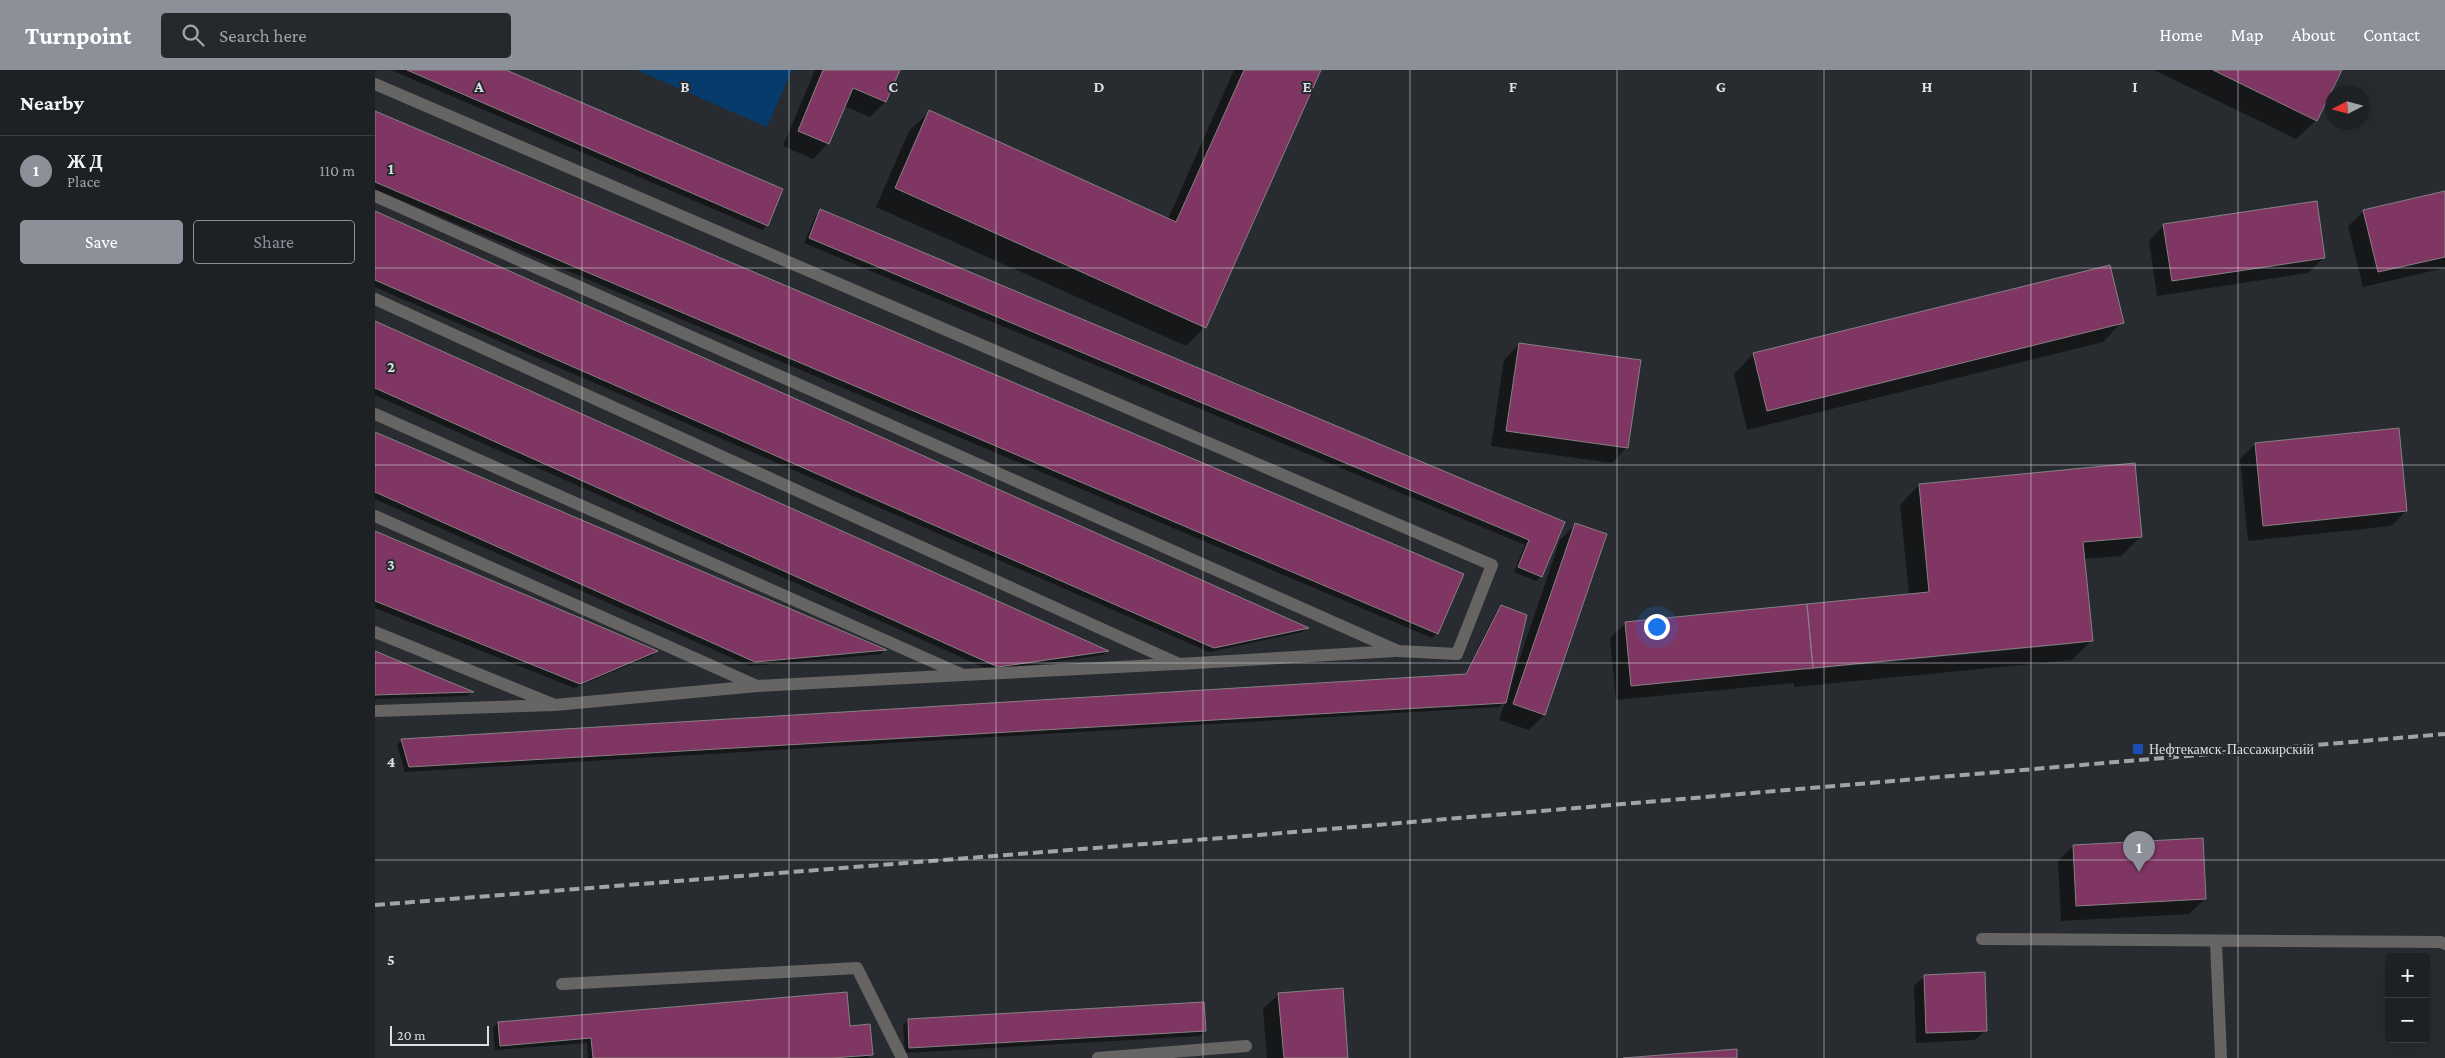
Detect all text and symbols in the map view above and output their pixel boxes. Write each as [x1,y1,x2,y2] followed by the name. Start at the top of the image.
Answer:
[161,13,511,58] search box
[179,21,207,49] icon: search
[25,22,131,49] text: Turnpoint
[219,25,307,46] text: Search here
[2160,25,2203,45] text: Home
[2231,25,2263,45] text: Map
[2291,25,2335,45] text: About
[2363,25,2420,45] text: Contact
[473,78,484,95] text: A
[680,78,690,95] text: B
[888,78,898,95] text: C
[1093,78,1105,95] text: D
[1302,78,1312,95] text: E
[1509,78,1518,95] text: F
[1716,78,1726,95] text: G
[1922,78,1933,95] text: H
[2132,78,2138,95] text: I
[2325,85,2370,130] north arrow
[20,91,84,115] text: Nearby
[67,151,103,172] text: Ж Д
[388,160,394,177] text: 1
[33,162,39,179] text: 1
[319,162,355,179] text: 110 m
[67,173,100,190] text: Place
[20,220,183,264] button: Save
[193,220,355,264] button: Share
[387,358,395,375] text: 2
[387,556,395,573] text: 3
[1644,614,1670,640] your location
[2149,741,2314,757] place label: Нефтекамск-Пассажирский
[2131,742,2145,756] marker: Нефтекамск-Пассажирский
[387,753,396,770] text: 4
[2123,831,2155,872] pin: 1
[387,951,395,968] text: 5
[2385,953,2430,1043] map controls
[2385,953,2430,998] button: +
[2385,998,2430,1043] button: −
[390,1023,489,1046] scale bar
[397,1027,425,1043] text: 20 m

